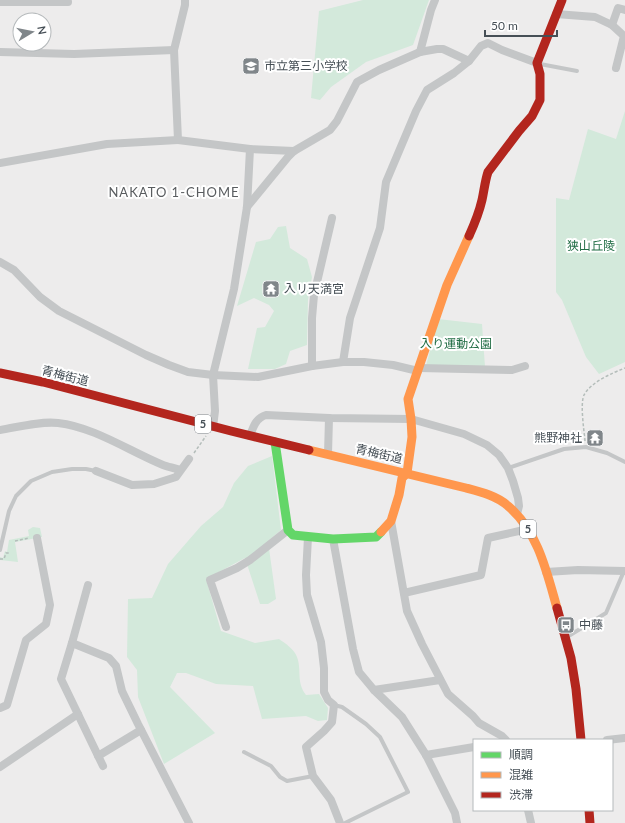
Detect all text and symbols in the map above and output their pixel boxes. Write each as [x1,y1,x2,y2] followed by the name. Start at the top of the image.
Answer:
[12,12,52,52] north arrow
[485,12,557,38] scale bar
[491,18,518,33] text: 50 m
[35,25,49,35] text: N
[241,56,261,76] school or university icon: 市立第三小学校
[264,58,348,73] place label: 市立第三小学校
[108,184,240,200] district label: NAKATO 1-CHOME
[567,238,615,253] park label: 狭山丘陵
[261,279,281,299] temple icon: 入リ天満宮
[284,281,344,296] place label: 入リ天満宮
[420,336,492,351] park label: 入り運動公園
[40,362,90,389] street label: 青梅街道
[195,415,211,433] road number: 5
[585,428,605,448] temple icon: 熊野神社
[534,430,582,445] place label: 熊野神社
[354,441,404,466] street label: 青梅街道
[520,520,536,538] road number: 5
[556,615,576,635] bus stop icon: 中藤
[579,617,603,632] place label: 中藤
[473,739,613,811] legend
[509,747,533,762] text: 順調
[509,767,533,782] text: 混雑
[509,787,533,802] text: 渋滞

